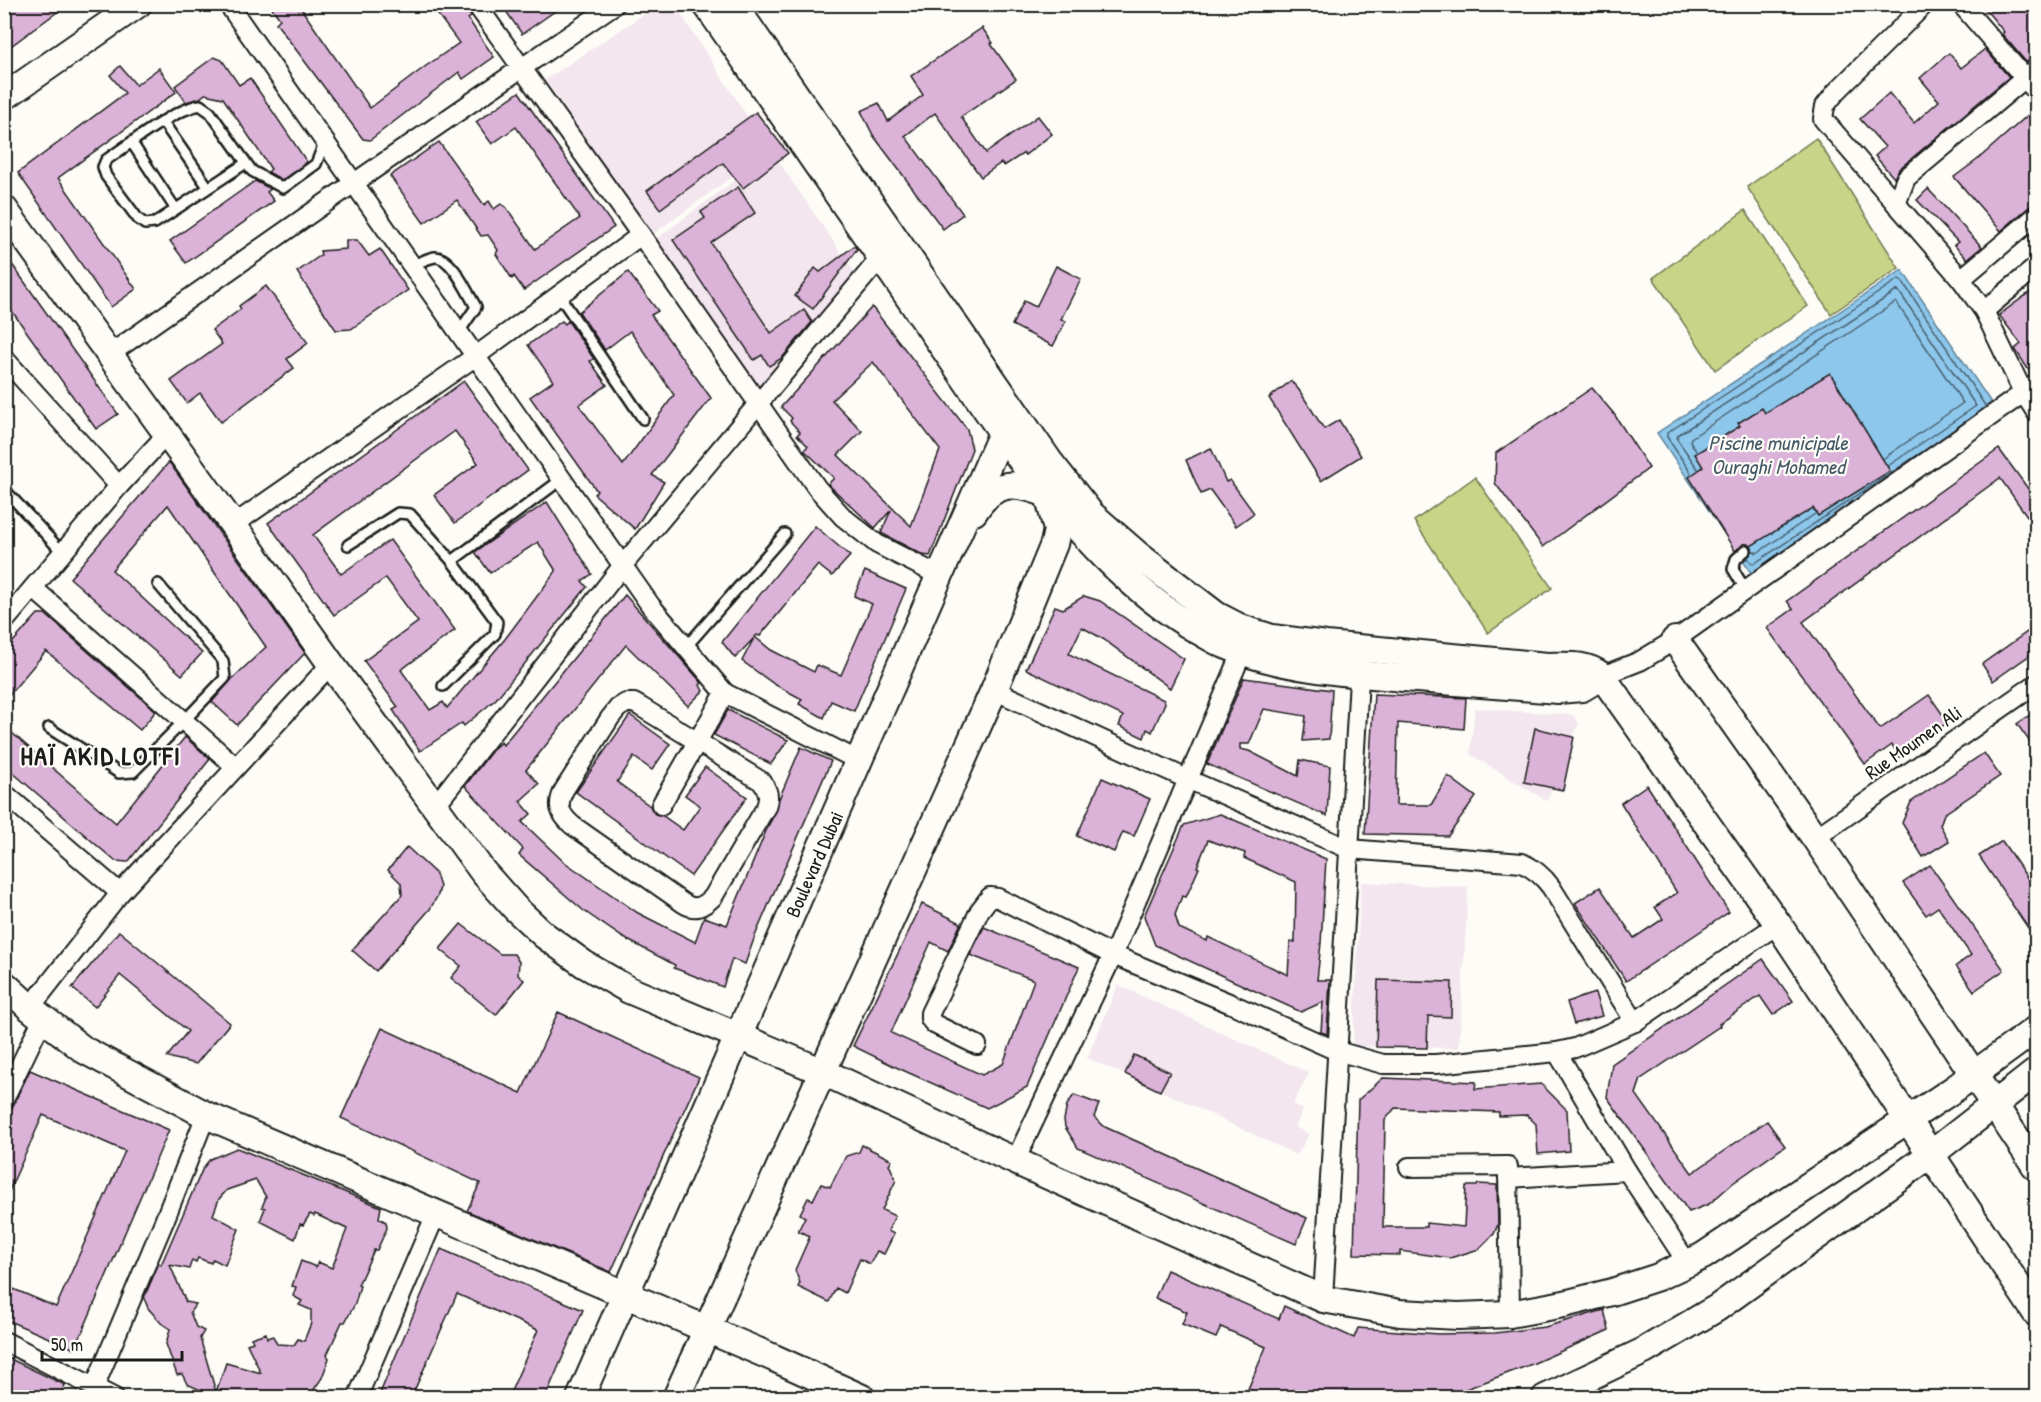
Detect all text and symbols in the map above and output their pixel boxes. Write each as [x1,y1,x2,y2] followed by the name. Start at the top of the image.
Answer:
[1708,428,1849,481] water label: Piscine municipale Ouraghi Mohamed
[1859,699,1967,785] street label: Rue Moumen Ali
[21,738,181,773] district label: HAÏ AKID LOTFI
[779,807,849,921] street label: Boulevard Dubai
[42,1324,182,1362] scale bar
[51,1332,83,1357] text: 50 m

